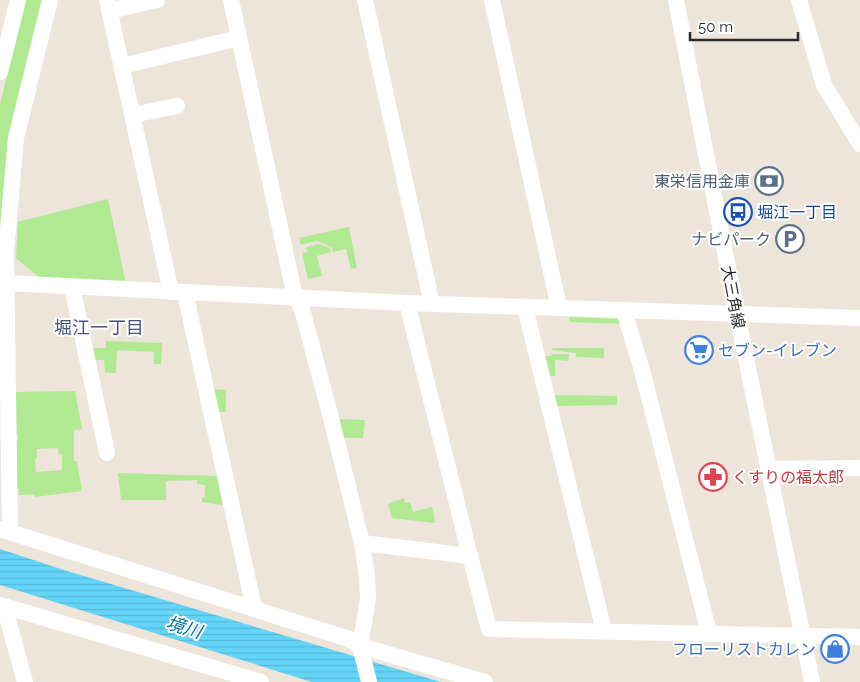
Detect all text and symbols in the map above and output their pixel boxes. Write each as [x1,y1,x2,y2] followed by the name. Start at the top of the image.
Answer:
[690,10,798,42] scale bar
[698,18,733,36] text: 50 m
[754,166,784,196] bank icon: 東栄信用金庫
[654,172,750,191] place label: 東栄信用金庫
[723,197,753,227] bus stop icon: 堀江一丁目
[757,203,837,222] place label: 堀江一丁目
[775,224,805,254] parking icon: ナビパーク
[691,230,771,249] place label: ナビパーク
[718,264,748,330] street label: 大三角線
[54,317,144,338] district label: 堀江一丁目
[684,335,714,365] supermarket icon: セブン-イレブン
[718,341,837,360] place label: セブン-イレブン
[698,462,728,492] pharmacy icon: くすりの福太郎
[732,468,844,487] place label: くすりの福太郎
[164,612,206,643] water label: 境川
[820,634,850,664] shop icon: フローリストカレン
[672,640,816,659] place label: フローリストカレン

